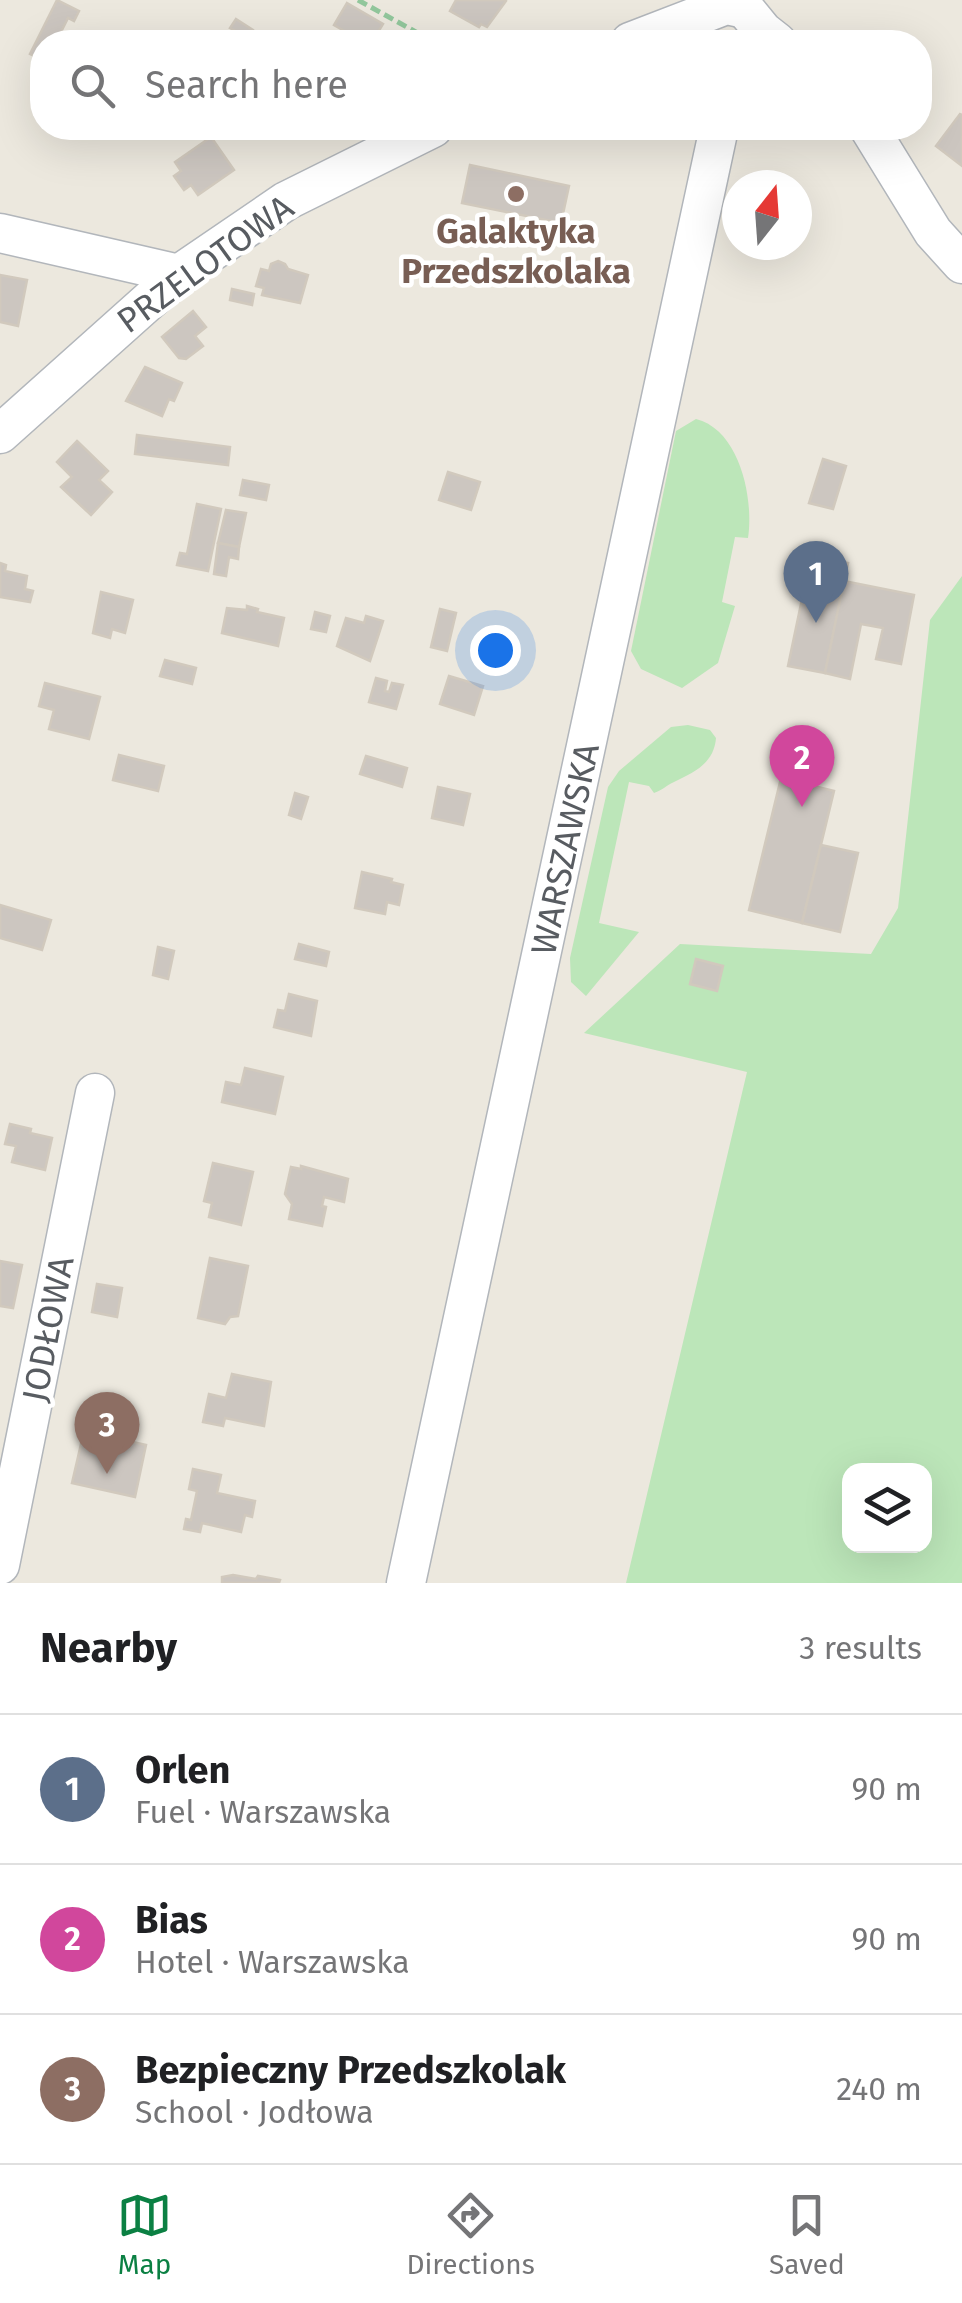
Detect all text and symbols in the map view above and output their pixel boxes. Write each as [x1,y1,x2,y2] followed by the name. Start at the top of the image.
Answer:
[30,30,932,140] search box
[65,58,120,113] icon: search
[145,62,348,108] text: Search here
[722,170,812,260] north arrow
[505,183,527,205] marker: Galaktyka Przedszkolaka
[109,186,301,342] street label: PRZELOTOWA
[401,210,631,292] place label: Galaktyka Przedszkolaka
[784,540,848,623] pin: 1
[470,625,521,676] your location
[770,724,834,807] pin: 2
[522,739,608,959] street label: WARSZAWSKA
[13,1253,83,1405] street label: JODŁOWA
[74,1392,140,1474] pin: 3
[842,1463,932,1553] map controls
[842,1463,932,1553] button: layers
[40,1623,177,1673] text: Nearby
[799,1629,922,1667] text: 3 results
[135,1747,231,1793] text: Orlen
[65,1770,80,1808] text: 1
[851,1770,922,1808] text: 90 m
[135,1793,391,1831] text: Fuel · Warszawska
[135,1897,208,1943] text: Bias
[64,1920,81,1958] text: 2
[851,1920,922,1958] text: 90 m
[135,1943,410,1981] text: Hotel · Warszawska
[135,2047,566,2093] text: Bezpieczny Przedszkolak
[64,2070,81,2108] text: 3
[836,2070,922,2108] text: 240 m
[135,2093,374,2131] text: School · Jodłowa
[117,2188,172,2281] tab: Map
[406,2188,535,2281] tab: Directions
[769,2188,845,2281] tab: Saved

